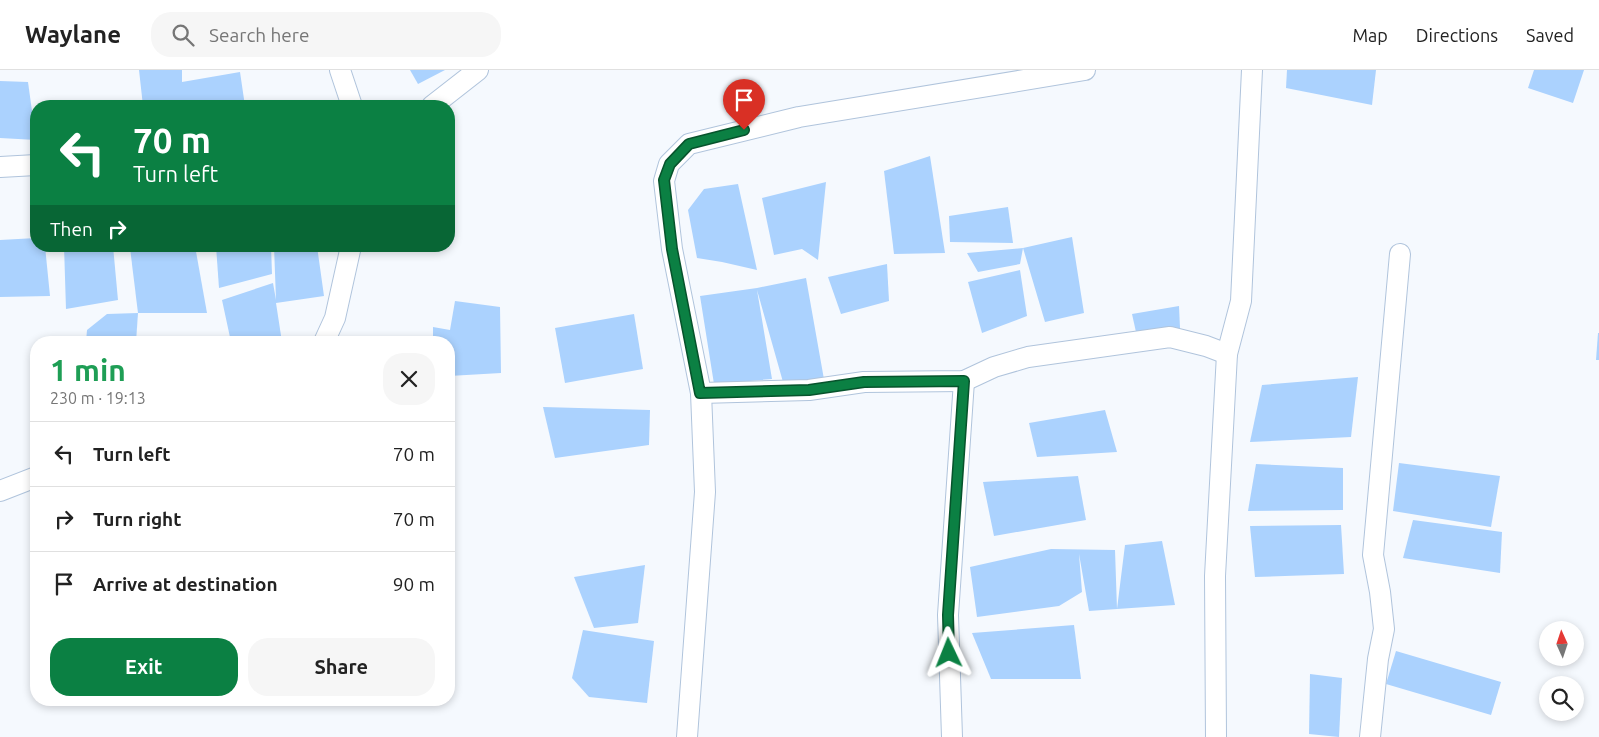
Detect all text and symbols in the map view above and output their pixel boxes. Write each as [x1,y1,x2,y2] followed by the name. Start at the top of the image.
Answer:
[151,12,501,57] search box
[25,21,121,48] text: Waylane
[169,21,197,49] icon: search
[209,24,309,46] text: Search here
[1352,25,1388,45] text: Map
[1416,25,1498,45] text: Directions
[1526,25,1574,45] text: Saved
[723,79,765,130] pin
[730,86,758,114] icon: arrive
[50,120,115,185] icon: left
[133,120,211,160] text: 70 m
[133,161,218,186] text: Turn left
[103,215,131,243] icon: right
[50,218,93,240] text: Then
[50,353,126,387] text: 1 min
[383,353,435,405] button: close
[50,389,146,407] text: 230 m · 19:13
[50,440,78,468] icon: left
[93,443,171,465] text: Turn left
[393,443,435,465] text: 70 m
[50,505,78,533] icon: right
[93,508,181,530] text: Turn right
[393,508,435,530] text: 70 m
[50,570,78,598] icon: arrive
[93,573,278,595] text: Arrive at destination
[393,573,435,595] text: 90 m
[1539,621,1584,666] north arrow
[1539,621,1584,721] map controls
[922,626,974,678] position arrow
[50,638,238,696] button: Exit
[248,638,435,696] button: Share
[1539,676,1584,721] button: search

